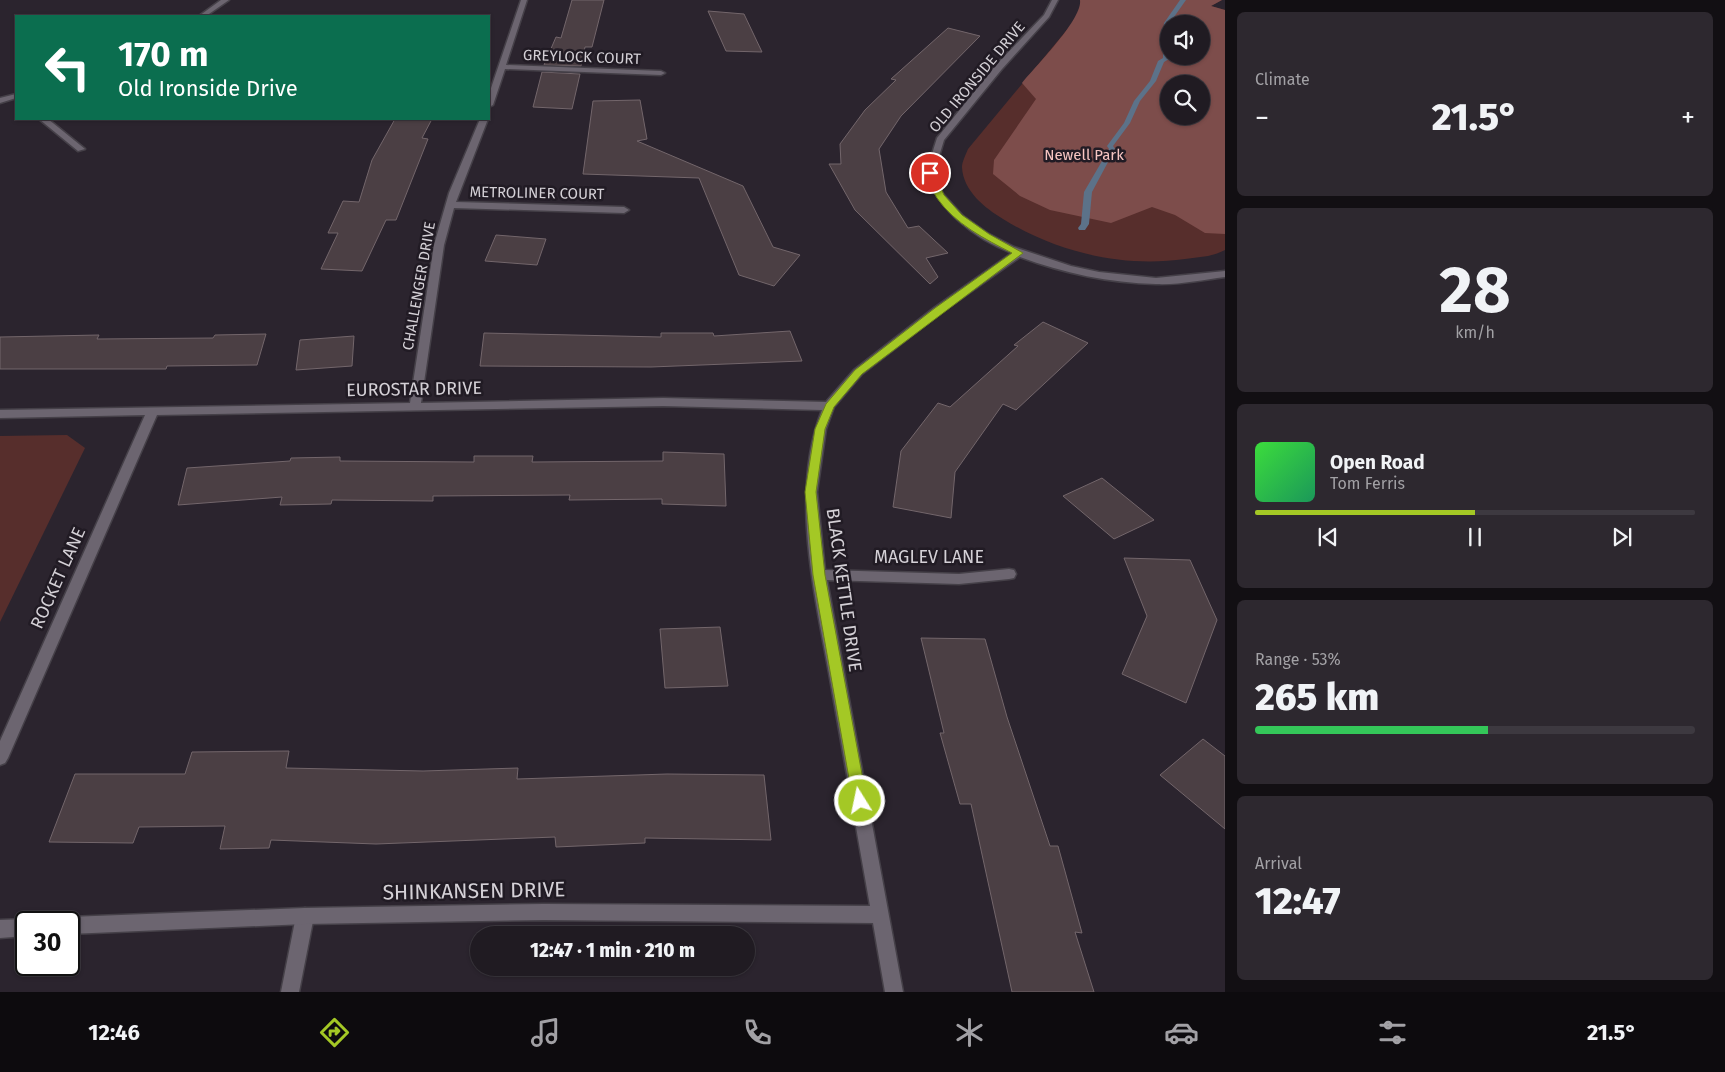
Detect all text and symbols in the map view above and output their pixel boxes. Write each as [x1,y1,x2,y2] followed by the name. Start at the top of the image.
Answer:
[1160,15,1210,125] map controls
[1160,15,1210,65] button: sound
[925,18,1029,136] street label: OLD IRONSIDE DRIVE
[118,33,209,75] text: 170 m
[35,35,100,100] icon: left
[523,46,642,68] street label: GREYLOCK COURT
[1255,70,1310,89] text: Climate
[118,75,298,102] text: Old Ironside Drive
[1160,75,1210,125] button: search
[1432,94,1518,140] text: 21.5°
[1255,101,1269,134] text: −
[1681,101,1695,134] text: +
[1044,146,1124,164] park label: Newell Park
[909,152,951,194] pin
[916,159,944,187] icon: arrive
[469,183,605,203] street label: METROLINER COURT
[399,220,439,352] street label: CHALLENGER DRIVE
[1439,251,1511,329] text: 28
[1455,323,1495,342] text: km/h
[346,377,482,401] street label: EUROSTAR DRIVE
[1330,451,1425,474] text: Open Road
[1330,474,1405,493] text: Tom Ferris
[822,507,866,673] street label: BLACK KETTLE DRIVE
[1314,523,1342,551] icon: previous
[1461,523,1489,551] icon: pause
[1608,523,1636,551] icon: next
[26,524,90,632] street label: ROCKET LANE
[874,546,984,568] street label: MAGLEV LANE
[1255,650,1341,669] text: Range · 53%
[1255,674,1379,720] text: 265 km
[833,774,885,826] position arrow
[1255,854,1302,873] text: Arrival
[382,876,566,906] street label: SHINKANSEN DRIVE
[1255,878,1341,924] text: 12:47
[15,911,80,976] speed limit sign: 30
[530,939,695,962] text: 12:47 · 1 min · 210 m
[317,1015,352,1050] icon: directions
[528,1015,563,1050] icon: music
[740,1015,775,1050] icon: phone
[952,1015,987,1050] icon: climate
[1164,1015,1199,1050] icon: car
[1375,1015,1410,1050] icon: filters
[88,1019,140,1046] text: 12:46
[1587,1019,1637,1046] text: 21.5°

